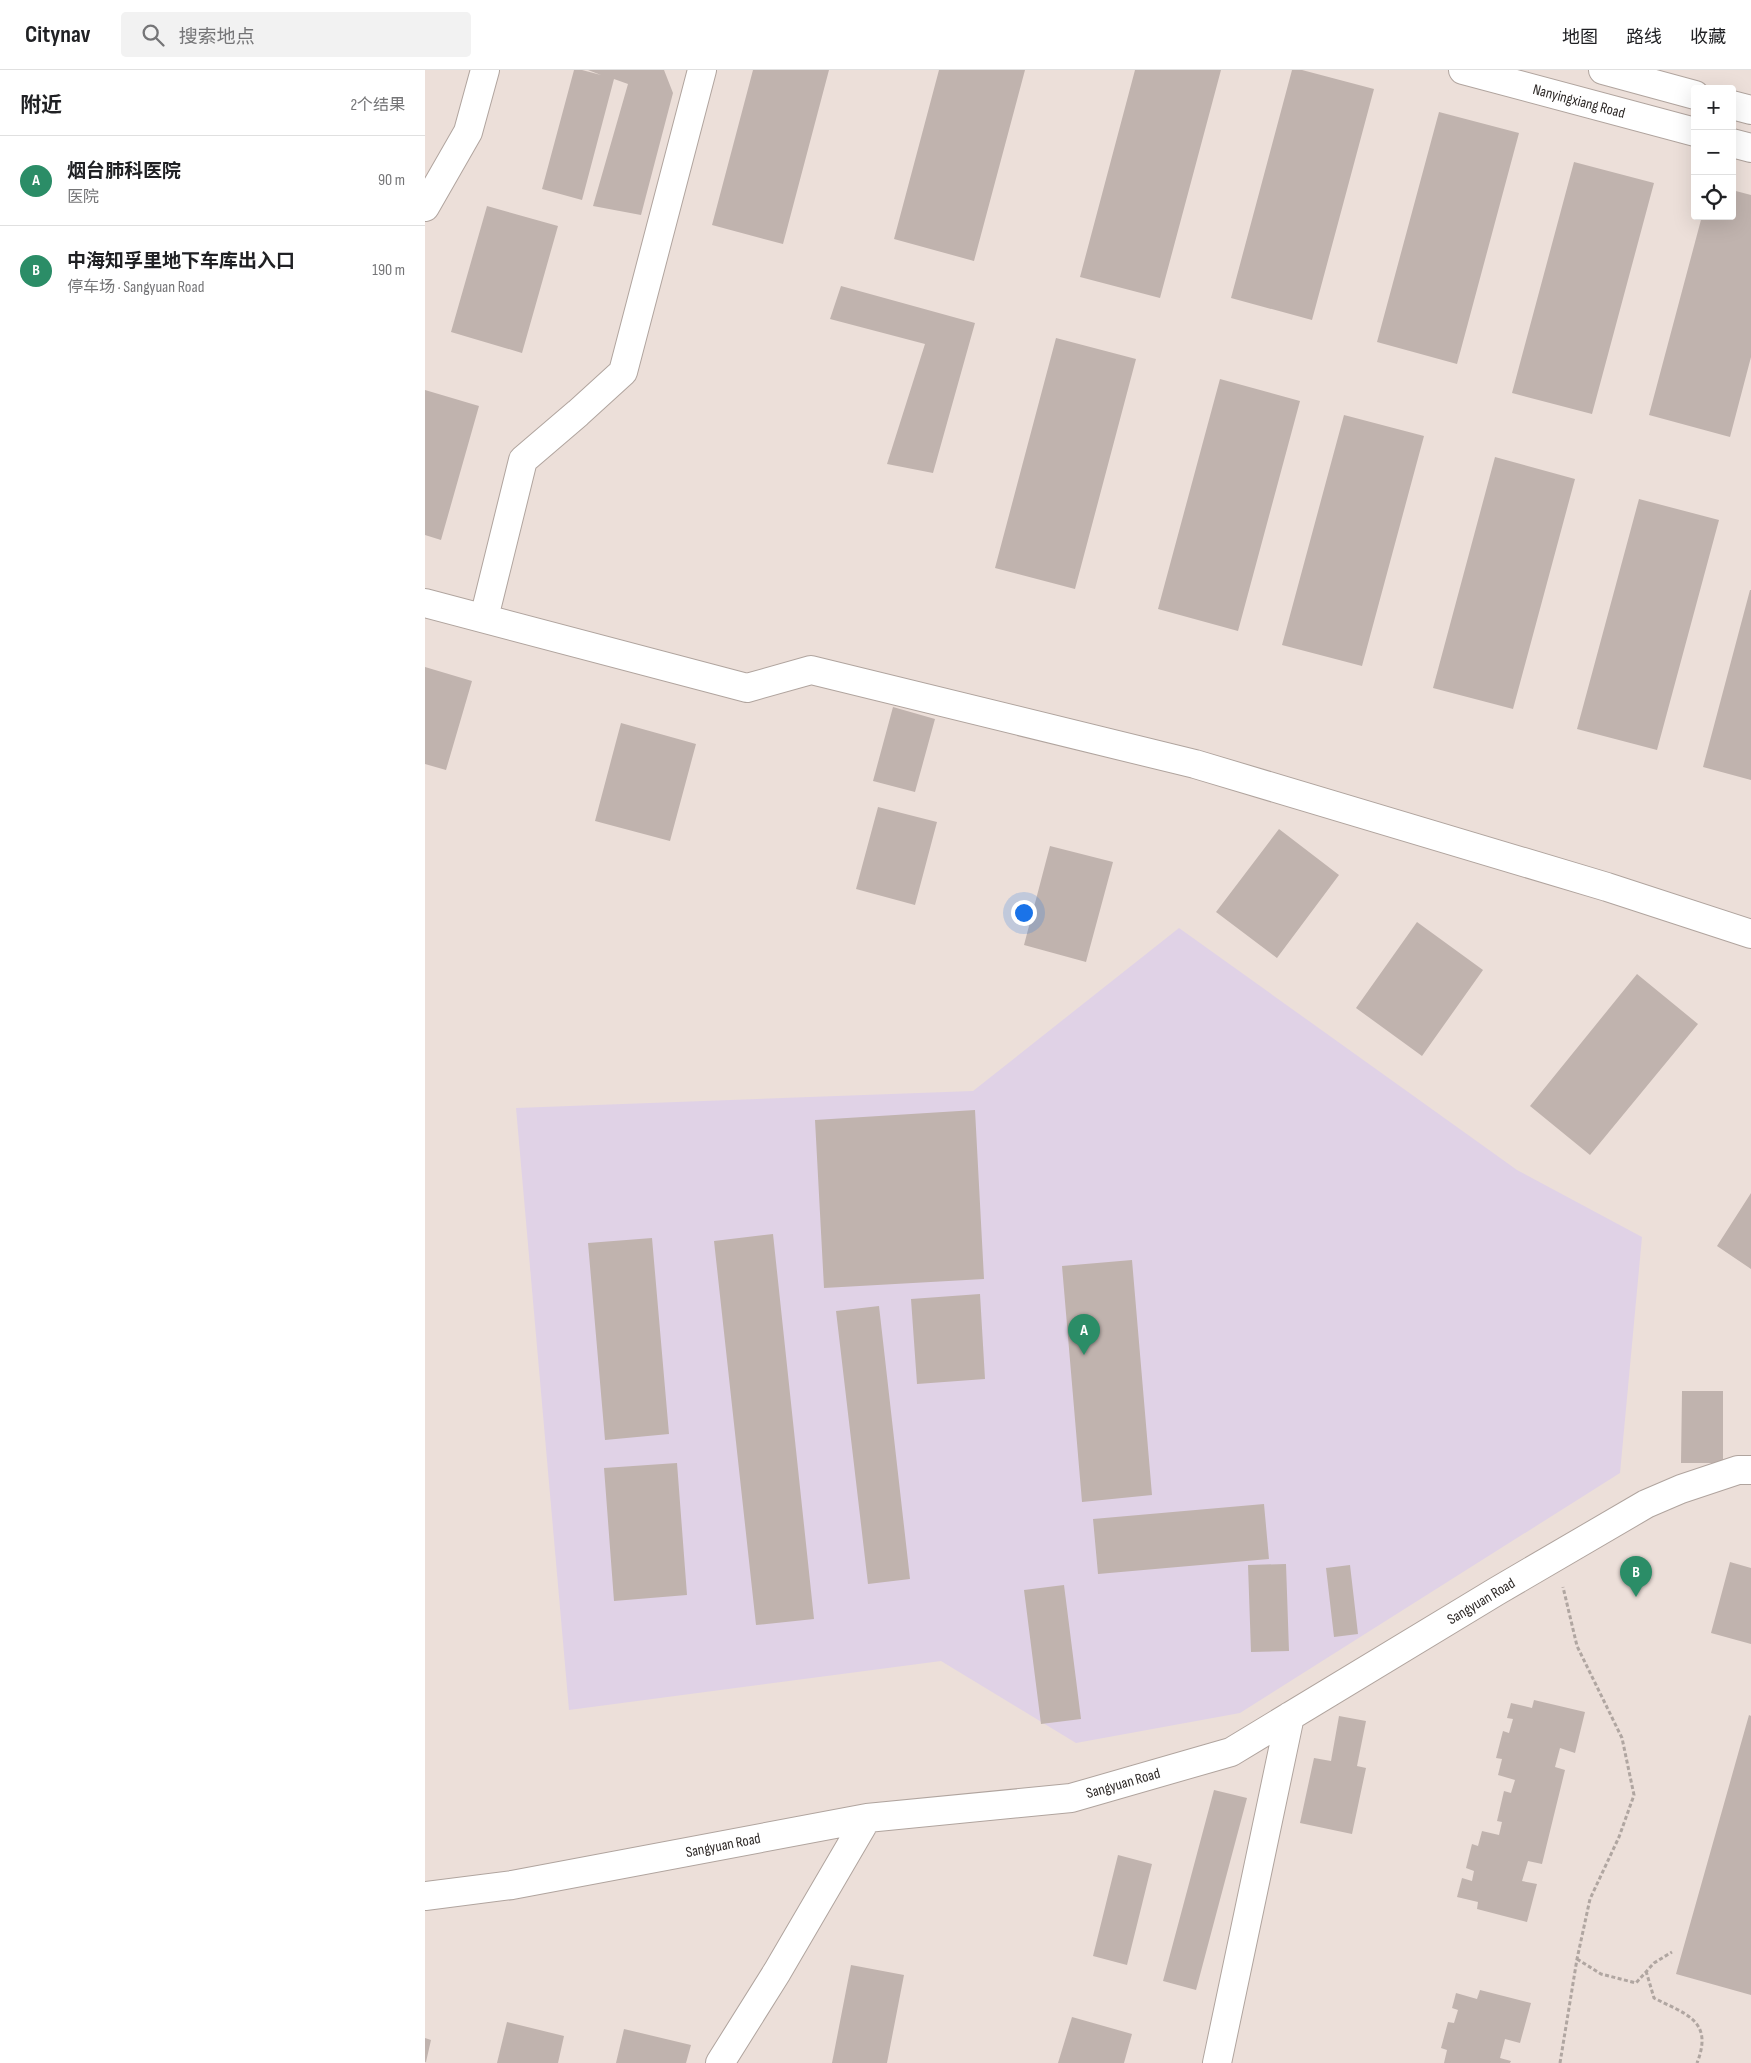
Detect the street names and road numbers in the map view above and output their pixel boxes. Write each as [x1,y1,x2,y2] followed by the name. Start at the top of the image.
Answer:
[1531,80,1627,123] street label: Nanyingxiang Road
[1444,1574,1519,1629] street label: Sangyuan Road
[1084,1764,1162,1803] street label: Sangyuan Road
[684,1829,762,1862] street label: Sangyuan Road

